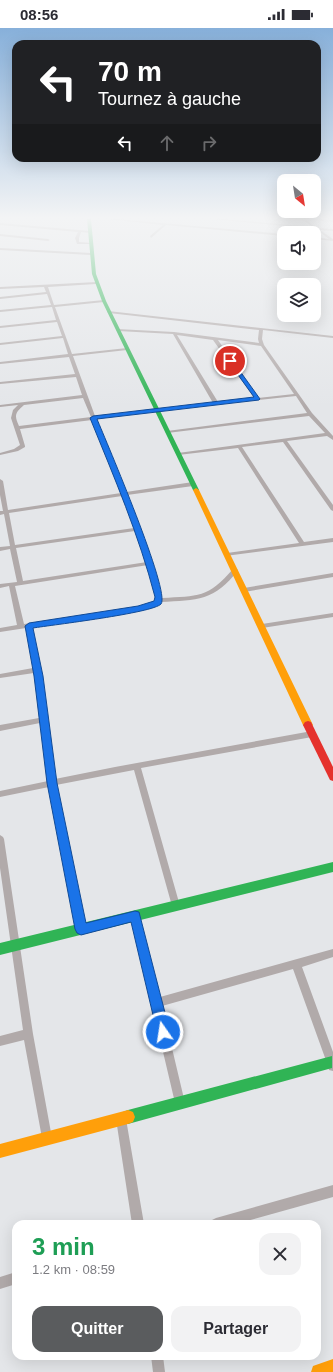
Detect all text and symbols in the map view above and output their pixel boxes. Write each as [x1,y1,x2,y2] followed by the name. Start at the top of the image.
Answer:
[20,6,58,23] text: 08:56
[32,56,84,108] icon: left
[98,56,162,87] text: 70 m
[98,89,241,109] text: Tournez à gauche
[114,132,136,154] icon: left
[156,132,178,154] icon: ahead
[198,132,220,154] icon: right
[277,174,321,218] north arrow
[277,174,321,322] map controls
[277,226,321,270] button: sound
[277,278,321,322] button: layers
[213,344,247,378] pin
[219,350,241,372] icon: arrive
[142,1011,184,1053] position arrow
[32,1233,95,1260] text: 3 min
[259,1233,301,1275] button: close
[32,1262,115,1277] text: 1.2 km · 08:59
[32,1306,163,1352] button: Quitter
[171,1306,301,1352] button: Partager

